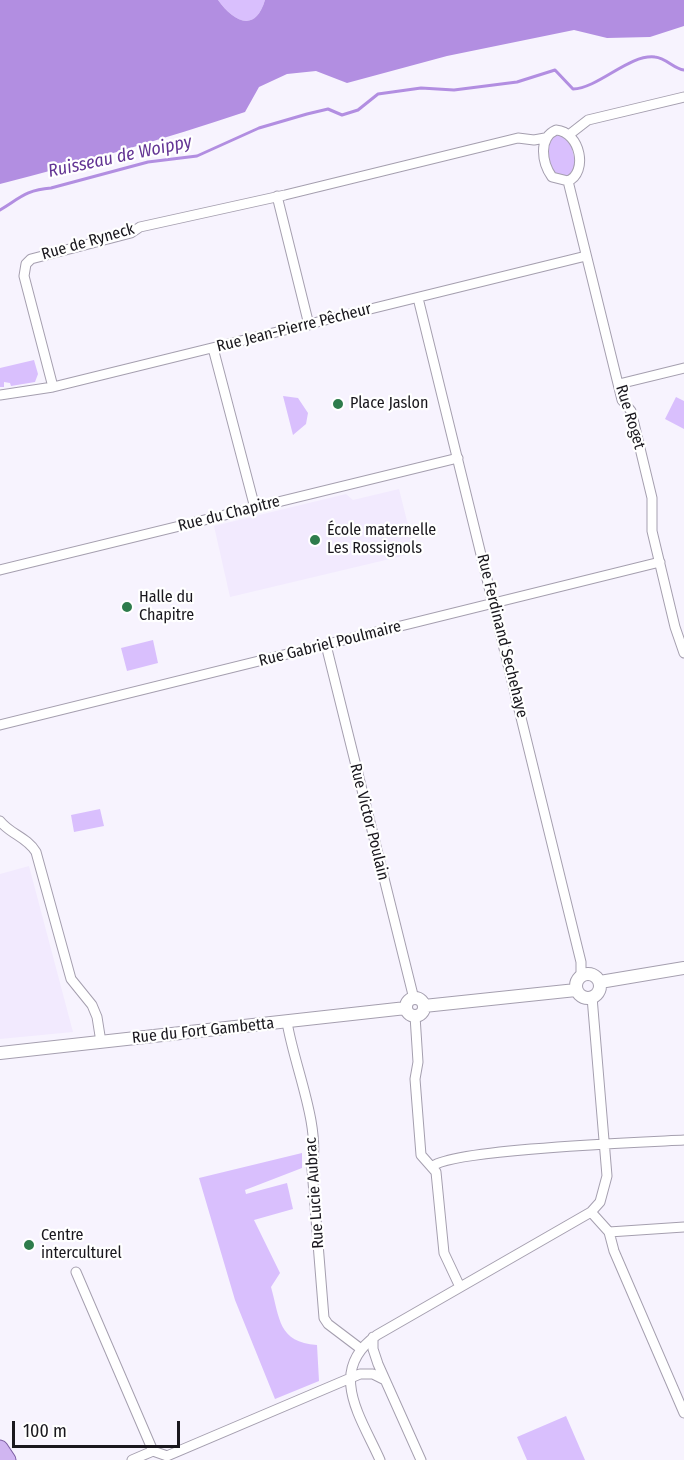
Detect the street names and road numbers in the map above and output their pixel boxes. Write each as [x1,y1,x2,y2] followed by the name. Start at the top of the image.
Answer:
[39,220,137,264] street label: Rue de Ryneck
[215,299,373,357] street label: Rue Jean-Pierre Pêcheur
[611,383,649,451] street label: Rue Roget
[176,492,282,536] street label: Rue du Chapitre
[472,552,532,720] street label: Rue Ferdinand Sechehaye
[257,617,403,671] street label: Rue Gabriel Poulmaire
[345,762,393,882] street label: Rue Victor Poulain
[131,1014,275,1048] street label: Rue du Fort Gambetta
[302,1137,328,1249] street label: Rue Lucie Aubrac

